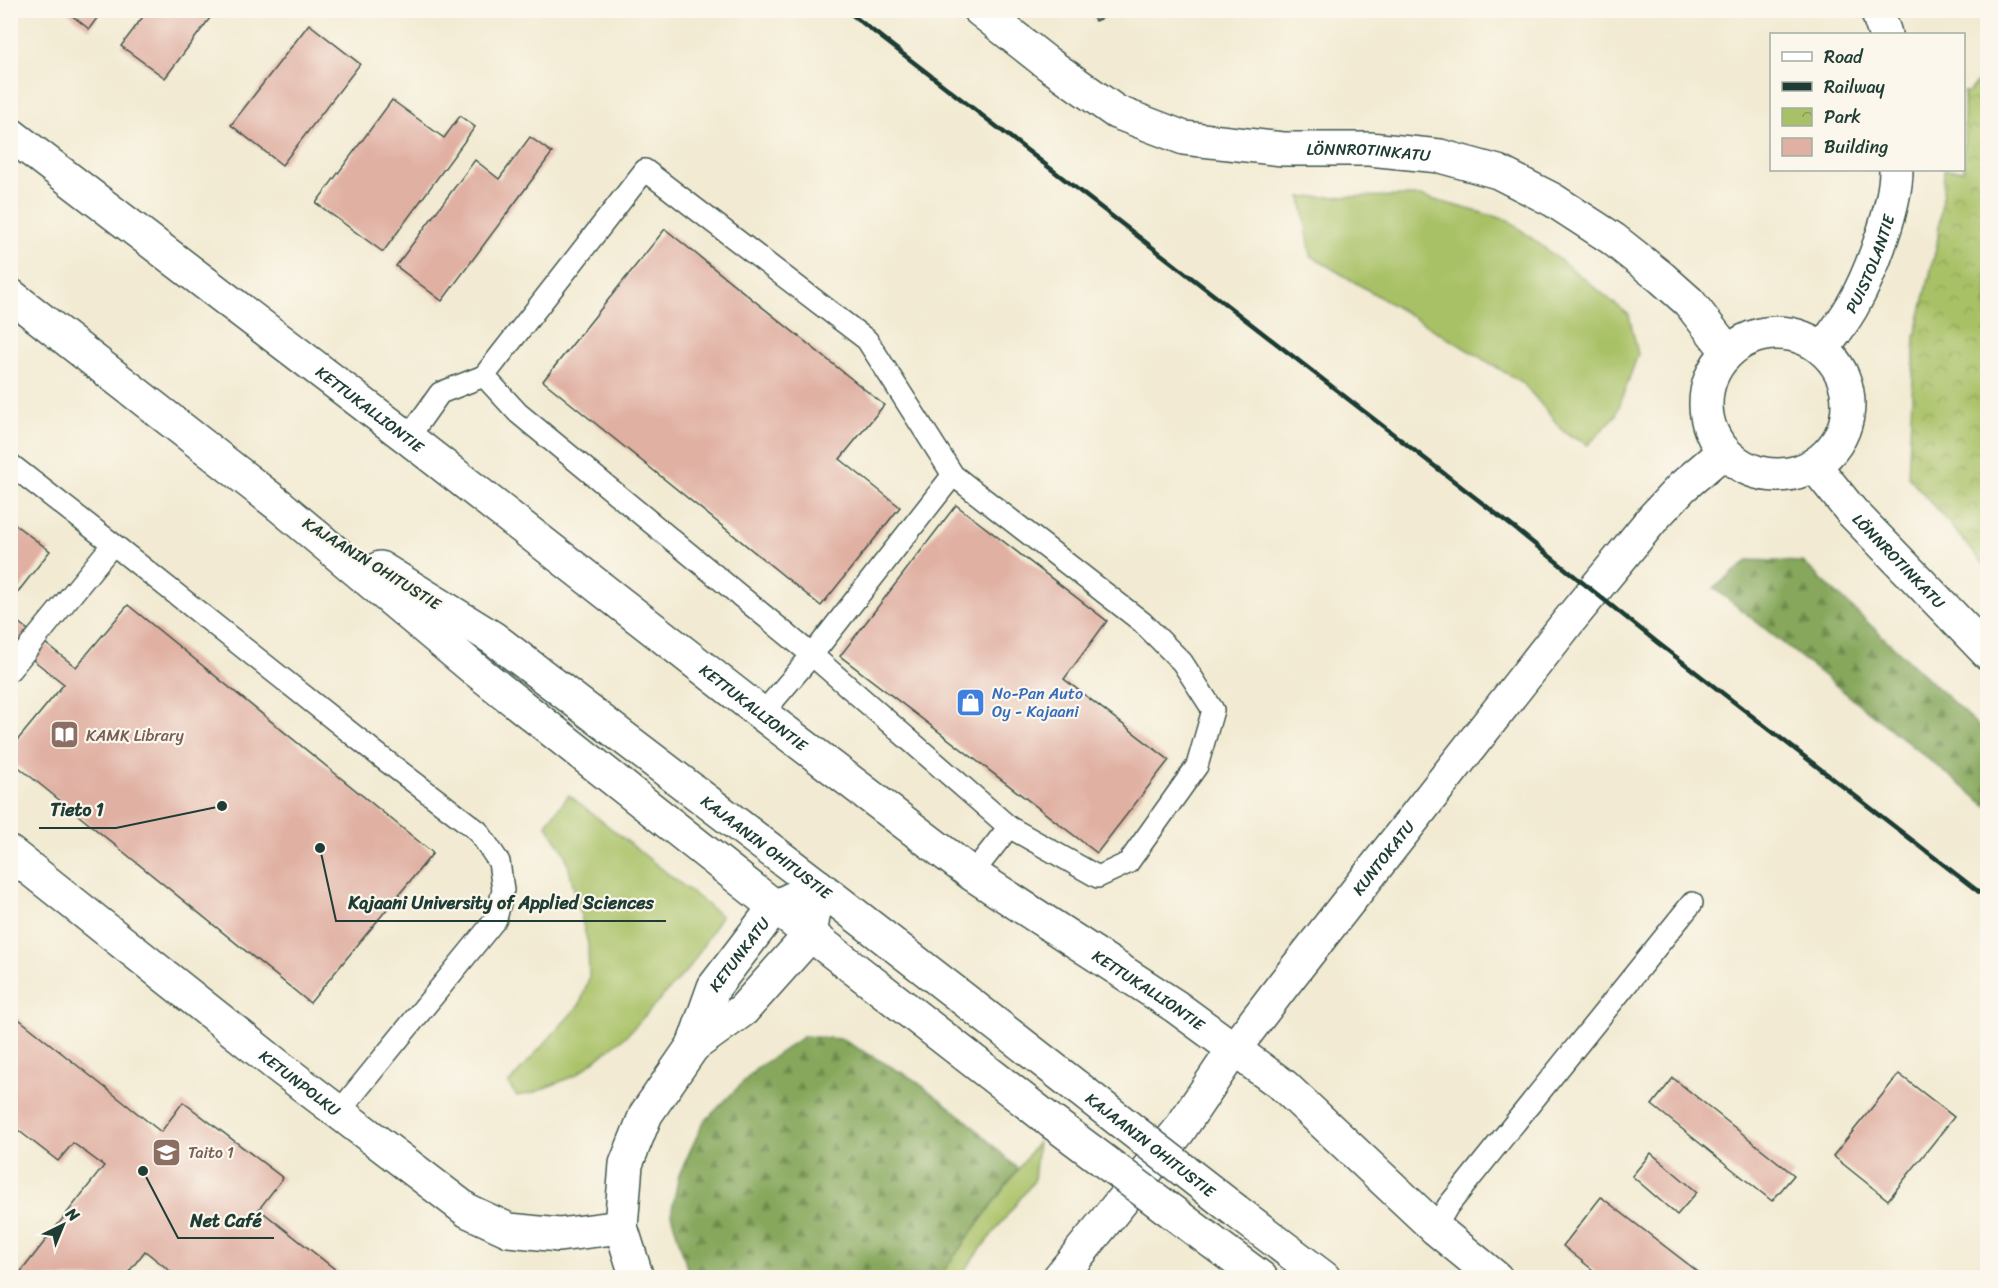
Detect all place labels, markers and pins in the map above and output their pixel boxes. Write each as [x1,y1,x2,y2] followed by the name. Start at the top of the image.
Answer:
[992,679,1083,726] place label: No-Pan Auto Oy - Kajaani
[955,686,987,718] shop icon: No-Pan Auto Oy - Kajaani
[49,719,81,751] library icon: KAMK Library
[86,721,184,750] place label: KAMK Library
[39,792,116,828] callout: Tieto 1
[336,885,666,921] callout: Kajaani University of Applied Sciences
[151,1136,183,1168] school or university icon: Taito 1
[188,1138,234,1167] place label: Taito 1
[178,1202,274,1238] callout: Net Café

